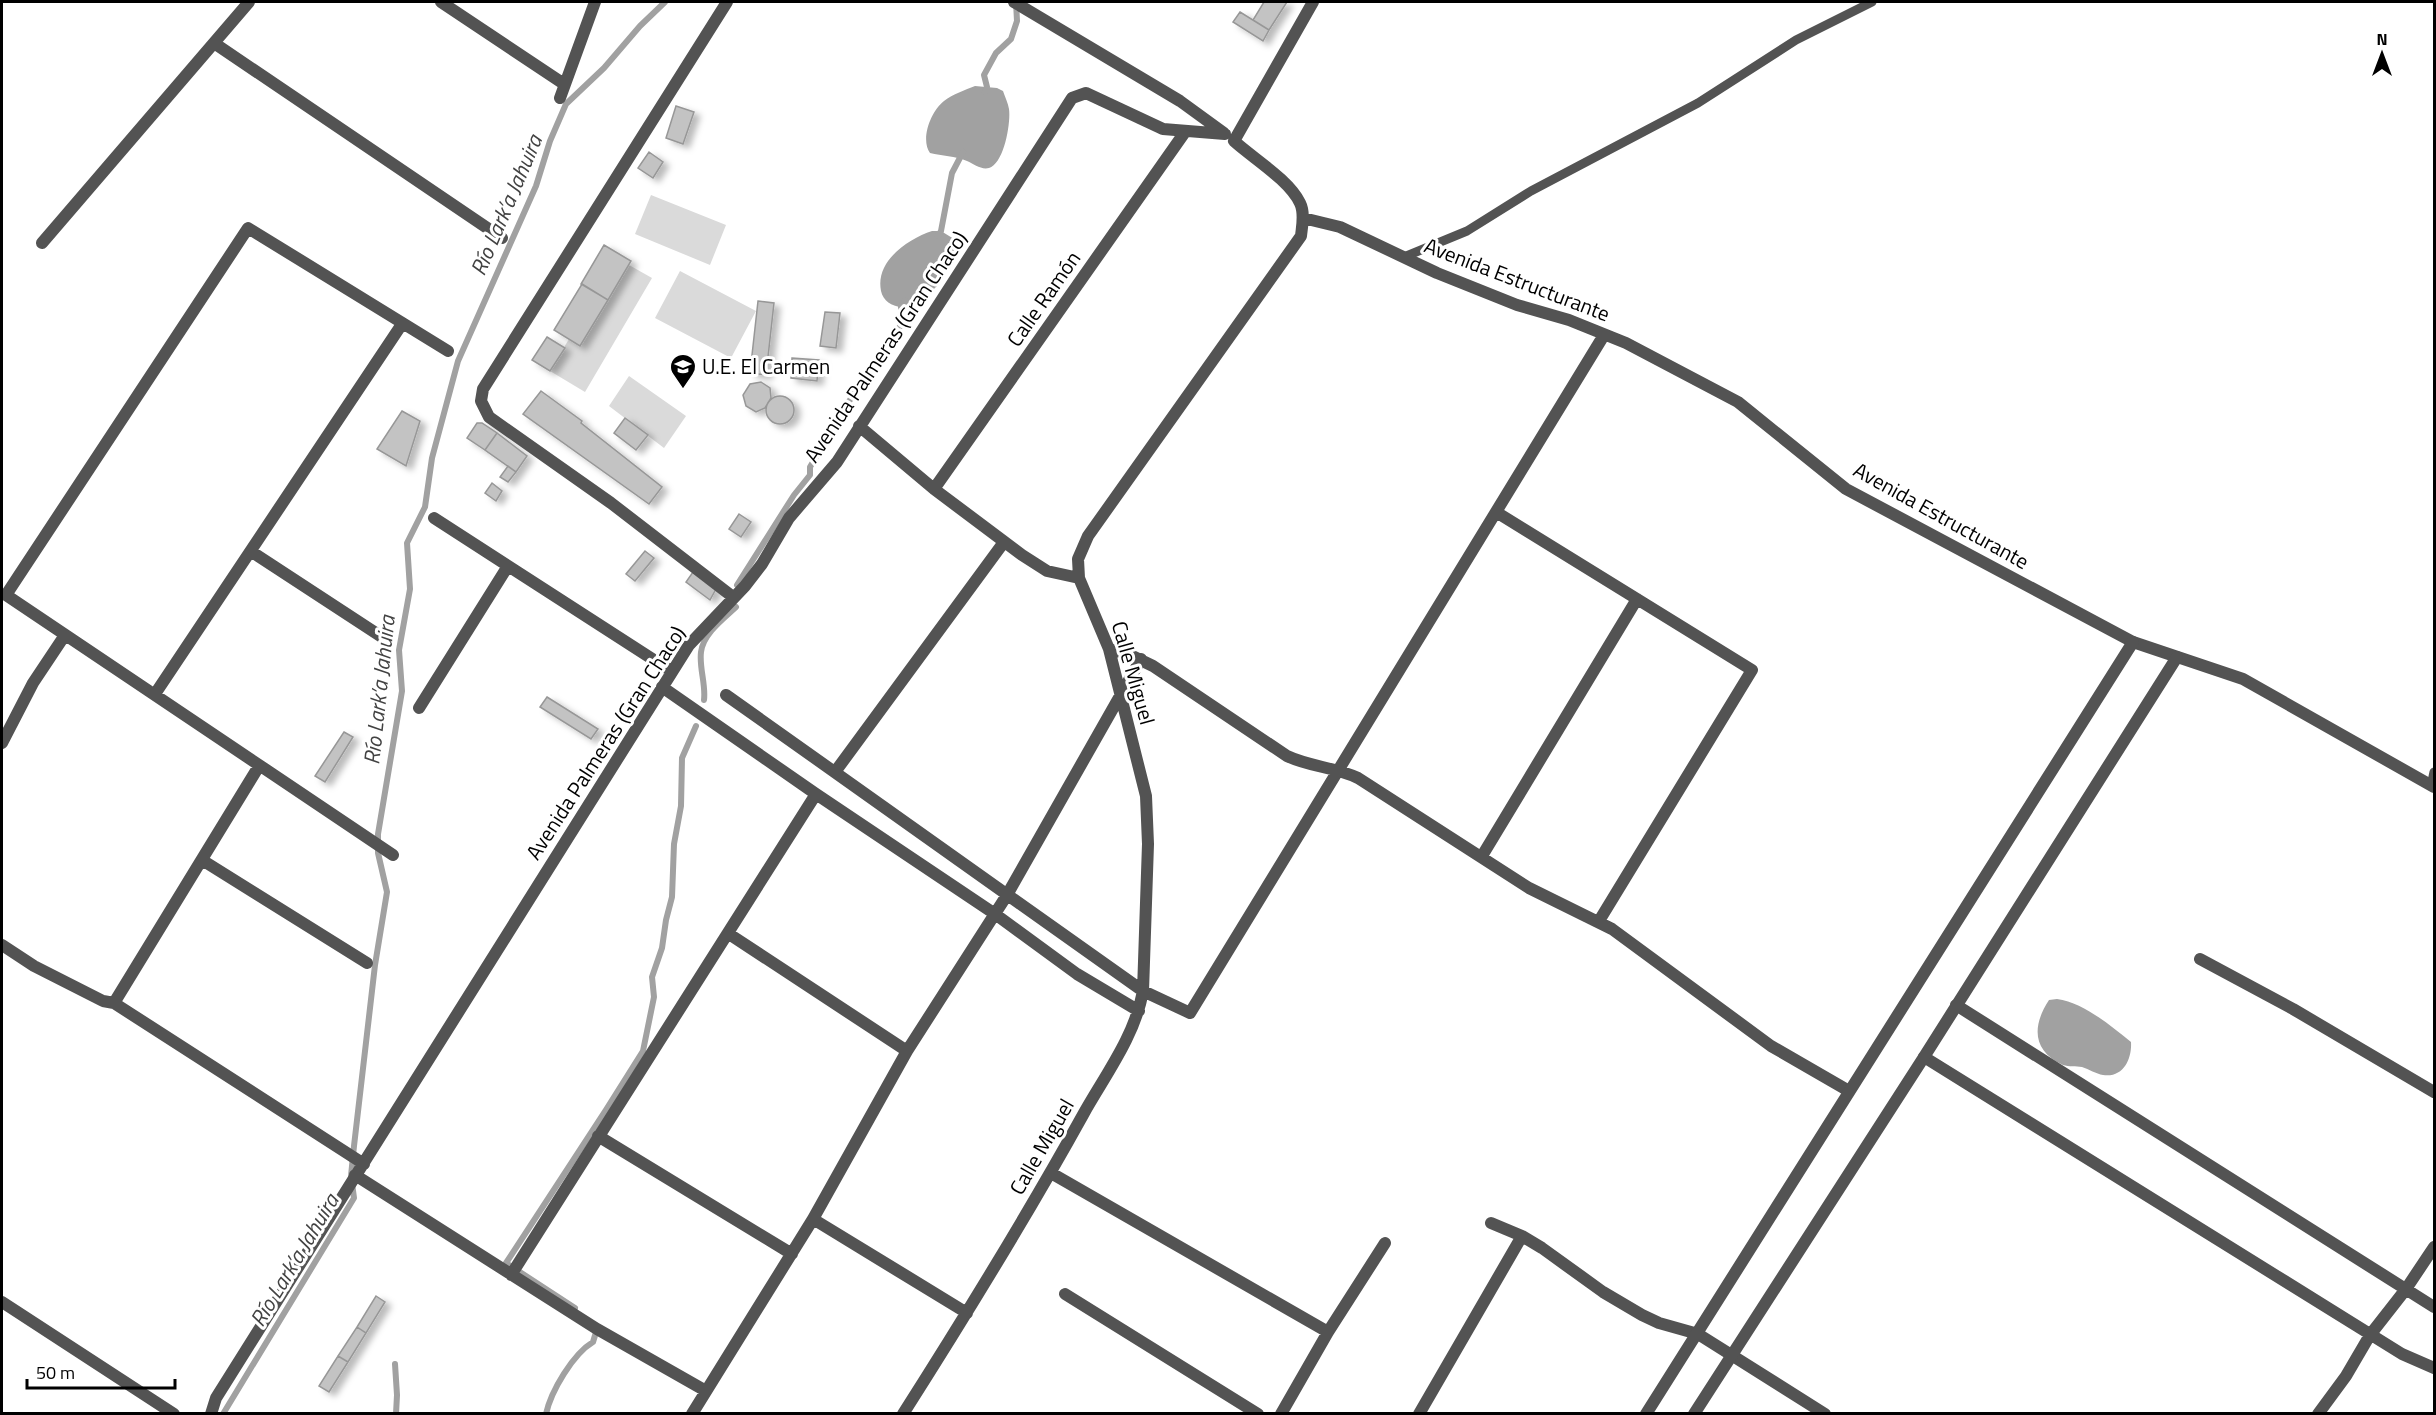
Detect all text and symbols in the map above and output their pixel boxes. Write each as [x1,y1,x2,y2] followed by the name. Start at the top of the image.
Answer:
[2352,24,2412,84] north arrow
[2376,27,2388,51] text: N
[461,128,552,281] water label: Río Lark’a Jahuira
[796,224,975,469] street label: Avenida Palmeras (Gran Chaco)
[1420,229,1615,329] street label: Avenida Estructurante
[998,244,1088,353] street label: Calle Ramón
[702,350,830,382] place label: U.E. El Carmen
[668,352,698,390] school or university icon: U.E. El Carmen
[1848,453,2035,577] street label: Avenida Estructurante
[354,612,404,766] water label: Río Lark’a Jahuira
[1104,617,1164,728] street label: Calle Miguel
[517,619,693,866] street label: Avenida Palmeras (Gran Chaco)
[1001,1092,1082,1201] street label: Calle Miguel
[241,1185,348,1333] water label: Río Lark’a Jahuira
[27,1352,176,1390] scale bar
[36,1359,75,1386] text: 50 m

